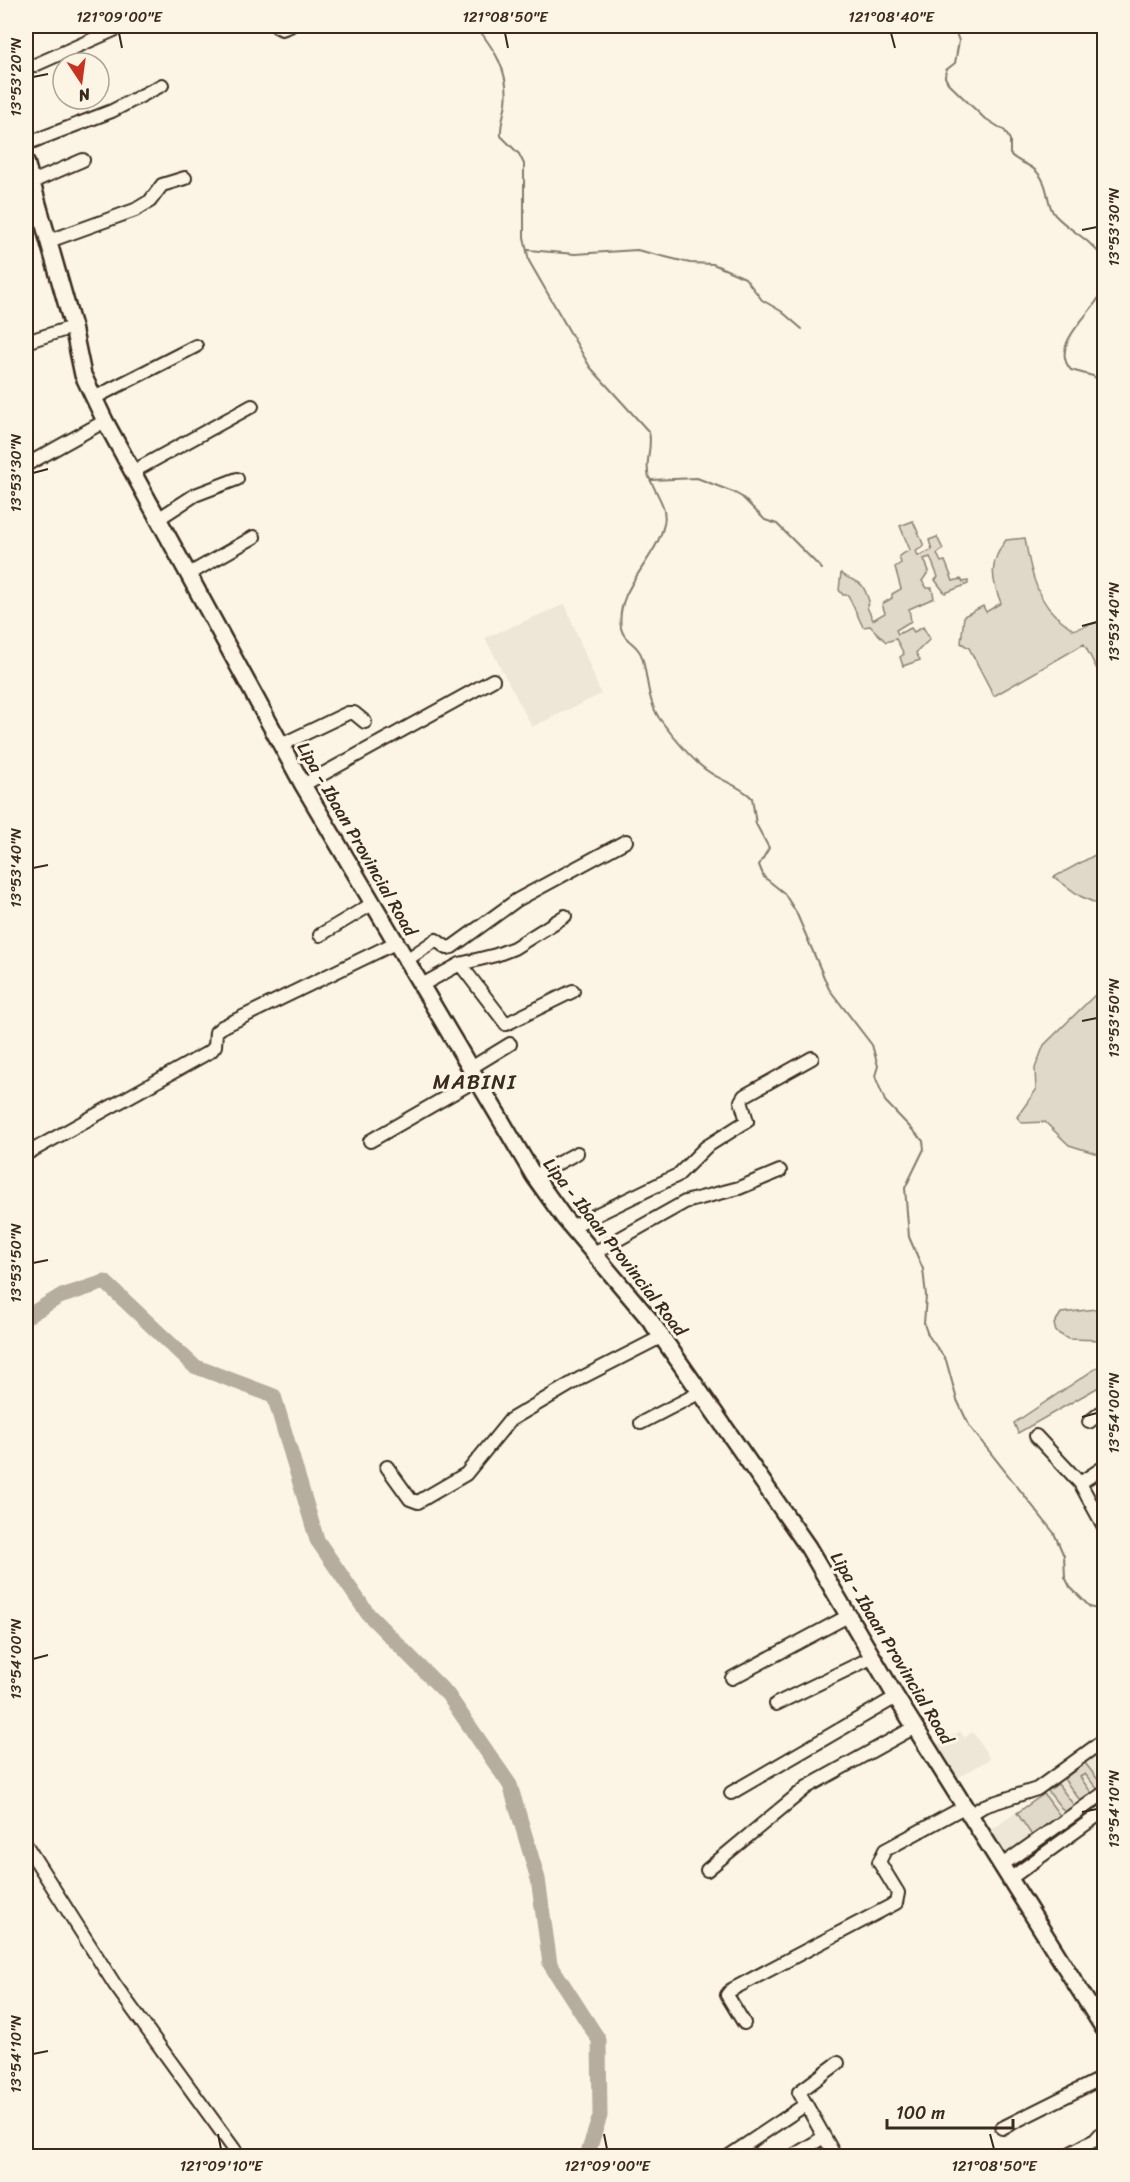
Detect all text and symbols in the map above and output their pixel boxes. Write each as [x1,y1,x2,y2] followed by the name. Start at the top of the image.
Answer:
[76,4,164,30] text: 121°09'00"E
[462,4,549,30] text: 121°08'50"E
[848,4,935,30] text: 121°08'40"E
[3,37,29,116] text: 13°53'20"N
[51,51,111,111] north arrow
[75,80,94,111] text: N
[1101,187,1127,266] text: 13°53'30"N
[3,433,29,512] text: 13°53'30"N
[1101,582,1127,662] text: 13°53'40"N
[288,736,427,944] street label: Lipa - Ibaan Provincial Road
[3,828,29,908] text: 13°53'40"N
[1101,978,1127,1058] text: 13°53'50"N
[433,1063,517,1101] district label: MABINI
[535,1150,696,1345] street label: Lipa - Ibaan Provincial Road
[3,1223,29,1303] text: 13°53'50"N
[1101,1372,1127,1453] text: 13°54'00"N
[821,1545,963,1752] street label: Lipa - Ibaan Provincial Road
[3,1618,29,1699] text: 13°54'00"N
[1101,1770,1127,1848] text: 13°54'10"N
[3,2015,29,2093] text: 13°54'10"N
[887,2092,1013,2130] scale bar
[896,2097,945,2129] text: 100 m
[180,2153,264,2179] text: 121°09'10"E
[564,2153,652,2179] text: 121°09'00"E
[951,2153,1038,2179] text: 121°08'50"E

